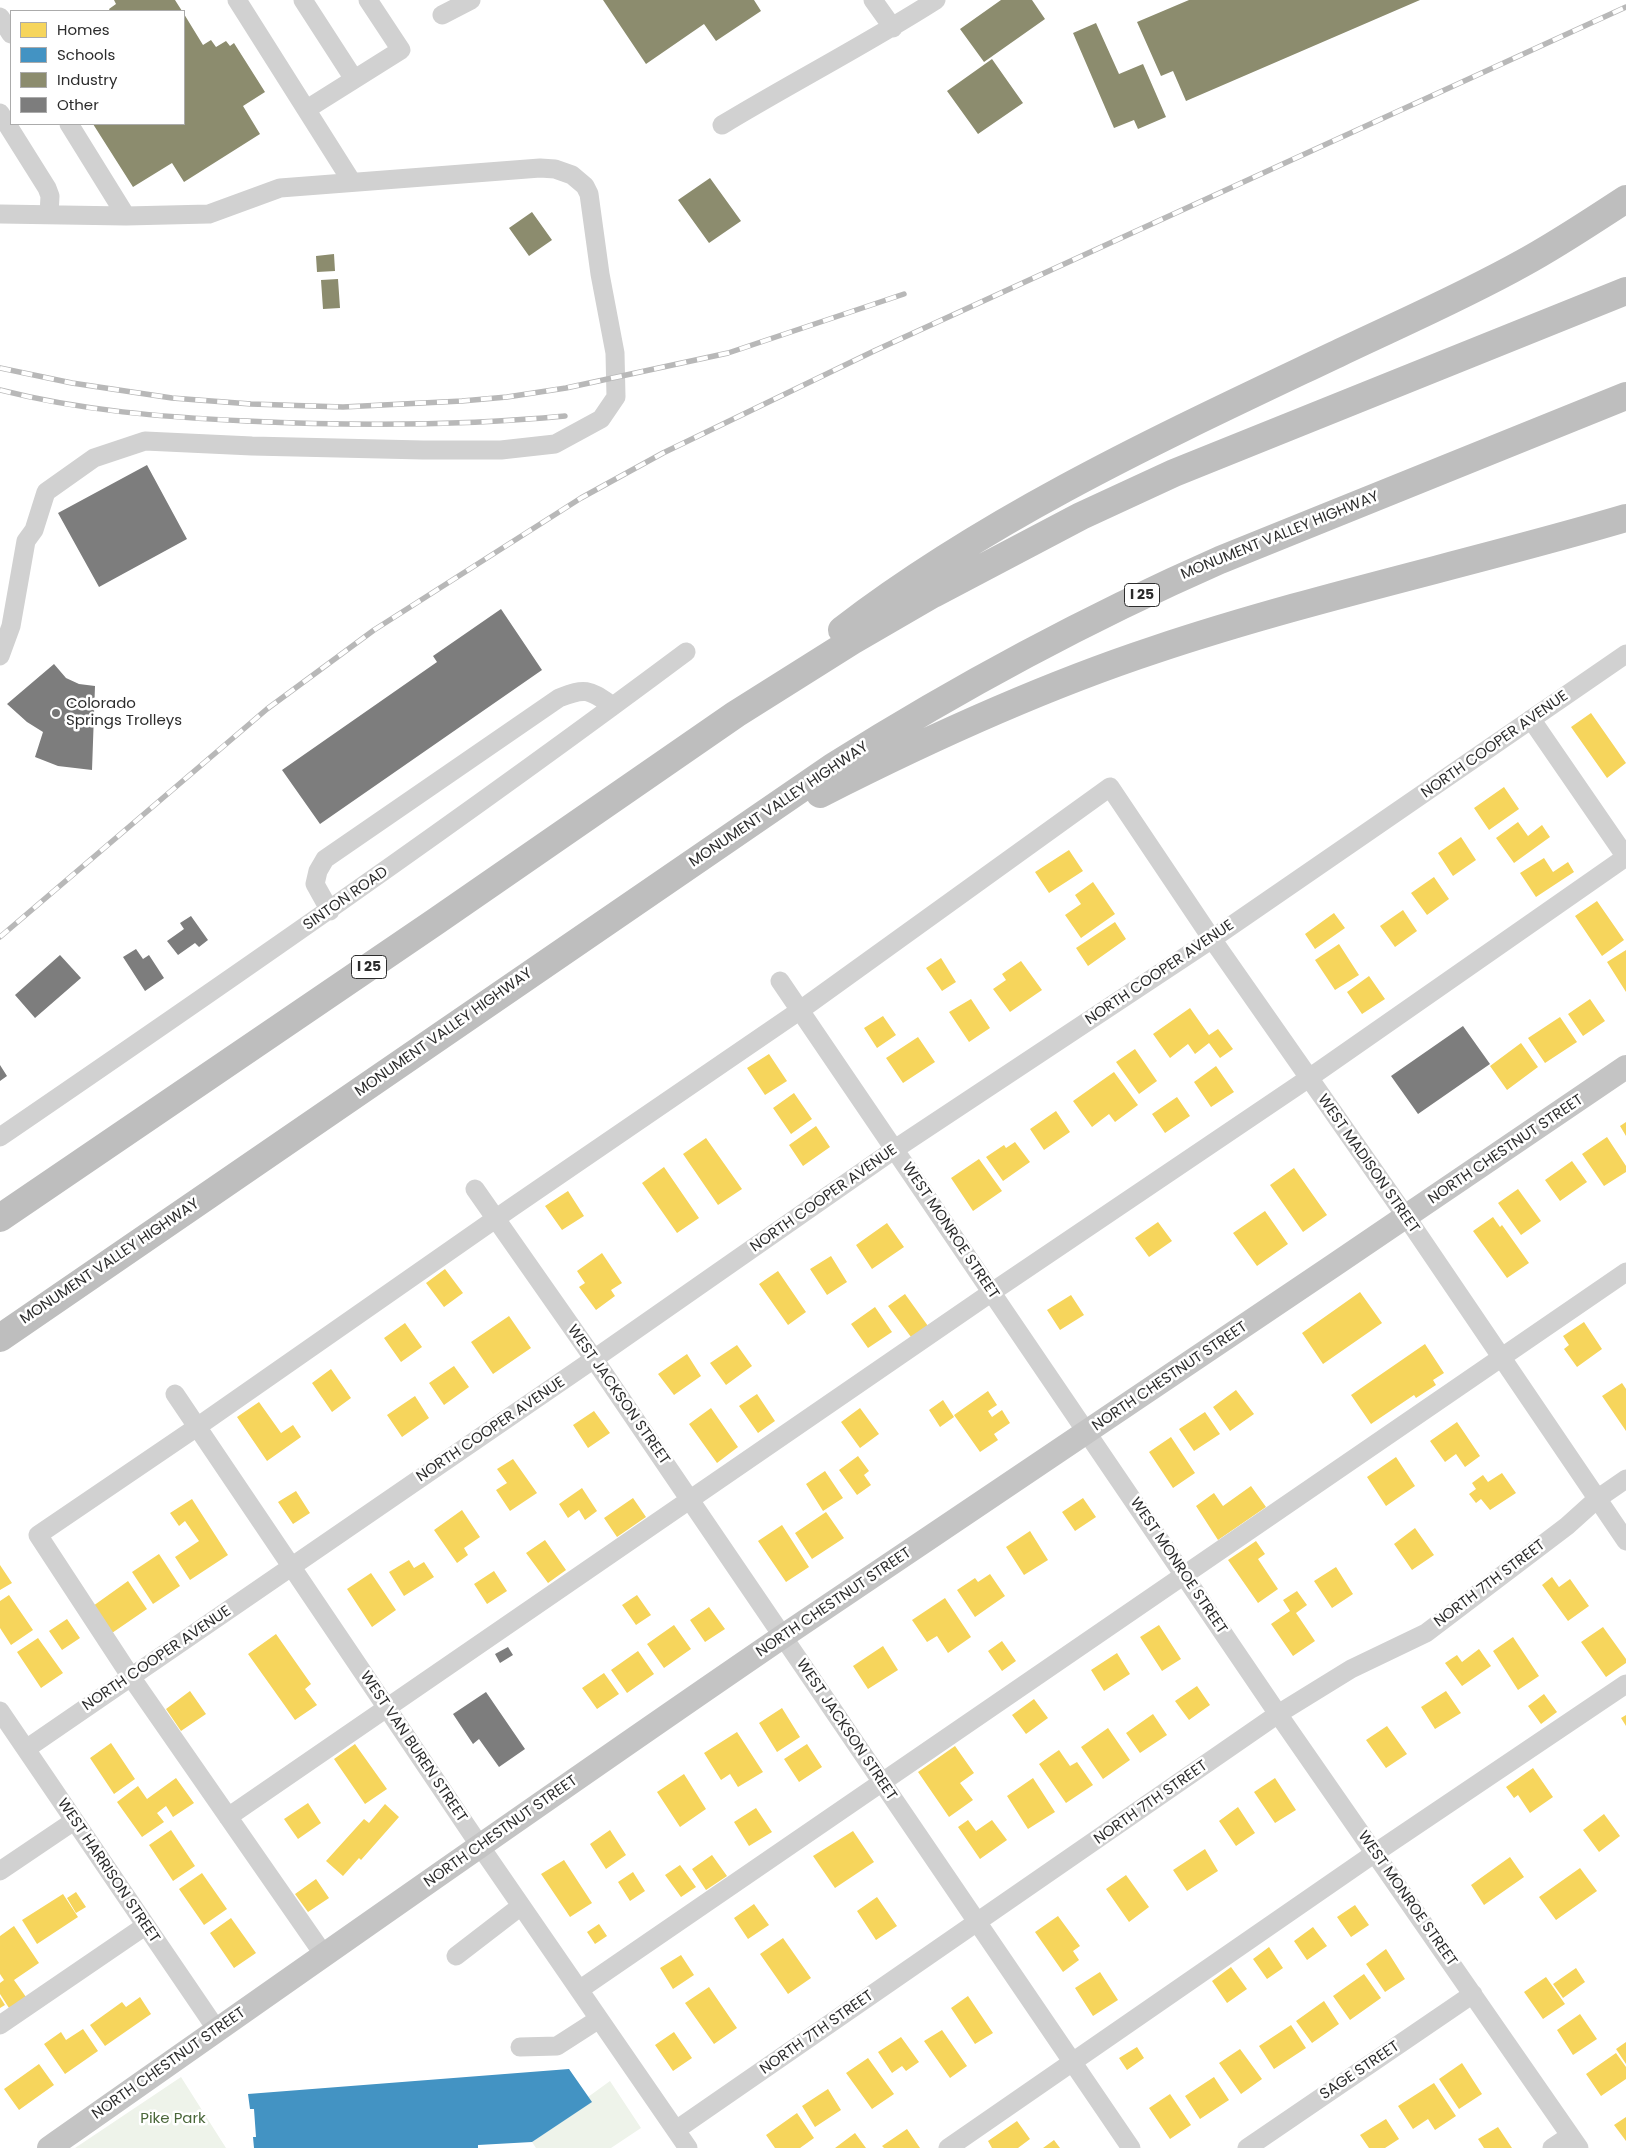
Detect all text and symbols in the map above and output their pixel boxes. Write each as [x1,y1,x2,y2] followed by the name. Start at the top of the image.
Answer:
[10,10,185,125] legend
[57,19,110,40] text: Homes
[57,44,115,65] text: Schools
[57,69,117,90] text: Industry
[57,94,99,115] text: Other
[1178,488,1382,584] street label: MONUMENT VALLEY HIGHWAY
[1124,584,1160,606] road number: I 25
[1418,687,1572,803] street label: NORTH COOPER AVENUE
[66,695,182,730] place label: Colorado Springs Trolleys
[50,707,62,719] marker: Colorado Springs Trolleys
[686,738,872,872] street label: MONUMENT VALLEY HIGHWAY
[300,863,392,935] street label: SINTON ROAD
[1082,917,1238,1029] street label: NORTH COOPER AVENUE
[352,956,386,979] road number: I 25
[352,965,536,1101] street label: MONUMENT VALLEY HIGHWAY
[1313,1091,1423,1237] street label: WEST MADISON STREET
[1425,1091,1587,1209] street label: NORTH CHESTNUT STREET
[747,1141,901,1257] street label: NORTH COOPER AVENUE
[898,1159,1002,1303] street label: WEST MONROE STREET
[17,1195,203,1329] street label: MONUMENT VALLEY HIGHWAY
[1089,1318,1251,1436] street label: NORTH CHESTNUT STREET
[563,1322,673,1468] street label: WEST JACKSON STREET
[413,1374,569,1486] street label: NORTH COOPER AVENUE
[1126,1494,1230,1638] street label: WEST MONROE STREET
[1431,1536,1549,1632] street label: NORTH 7TH STREET
[753,1544,915,1662] street label: NORTH CHESTNUT STREET
[79,1603,235,1715] street label: NORTH COOPER AVENUE
[792,1656,900,1804] street label: WEST JACKSON STREET
[356,1668,470,1826] street label: WEST VAN BUREN STREET
[1091,1757,1211,1849] street label: NORTH 7TH STREET
[421,1772,581,1892] street label: NORTH CHESTNUT STREET
[53,1795,163,1947] street label: WEST HARRISON STREET
[1354,1828,1460,1970] street label: WEST MONROE STREET
[757,1987,877,2079] street label: NORTH 7TH STREET
[89,2004,249,2124] street label: NORTH CHESTNUT STREET
[1317,2038,1403,2104] street label: SAGE STREET
[140,2110,206,2128] park label: Pike Park

